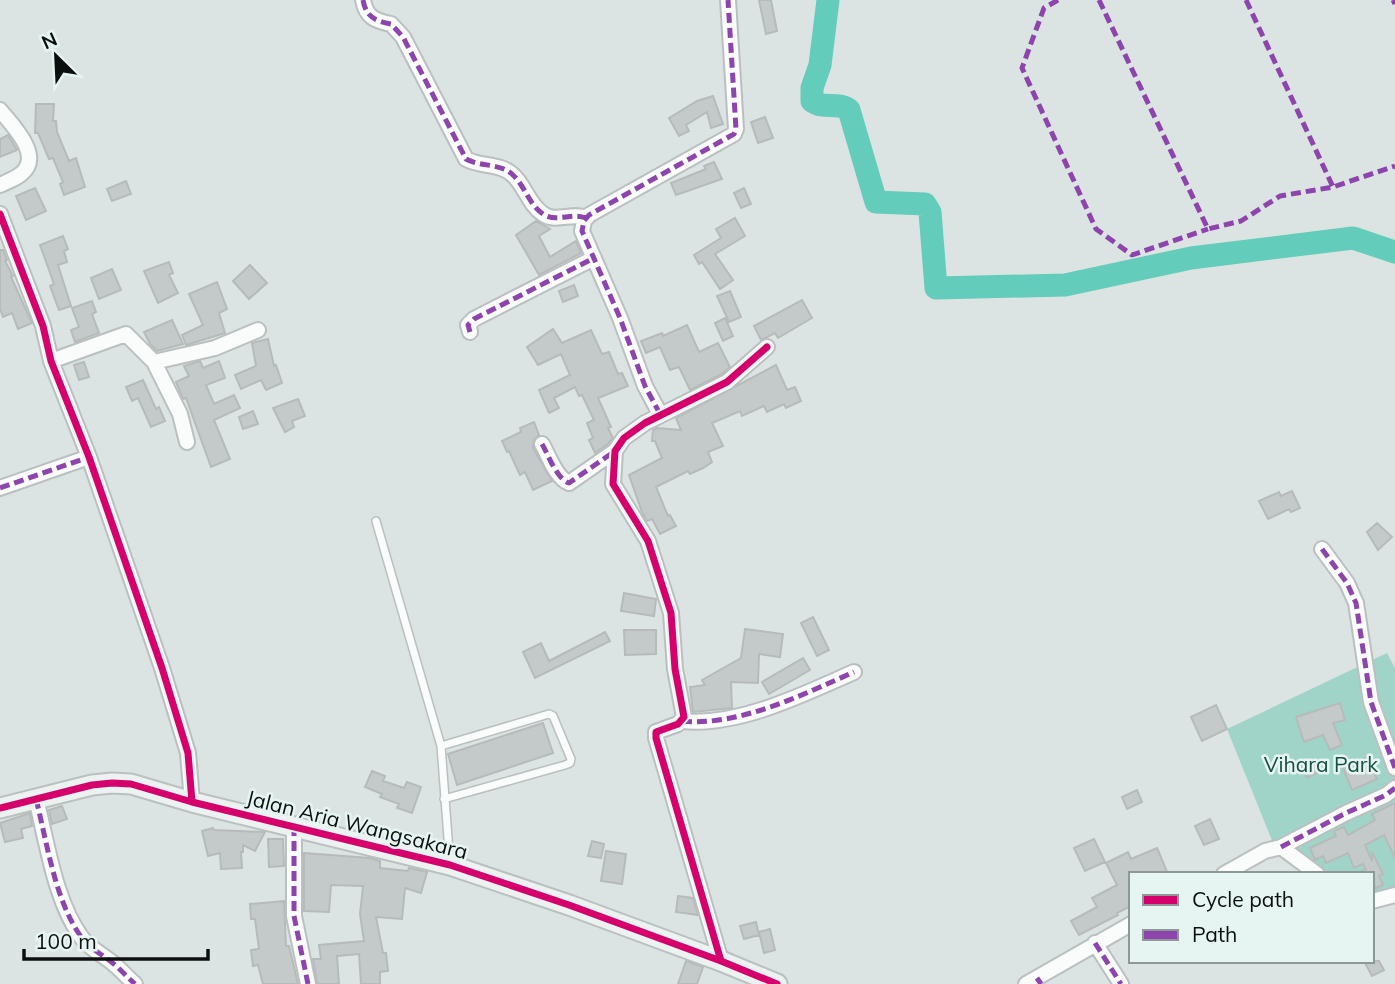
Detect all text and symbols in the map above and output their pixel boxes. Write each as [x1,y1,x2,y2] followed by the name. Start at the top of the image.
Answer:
[21,21,91,91] north arrow
[38,27,61,54] text: N
[1264,751,1378,777] park label: Vihara Park
[244,784,471,864] street label: Jalan Aria Wangsakara
[1129,872,1374,963] legend
[1192,886,1294,912] text: Cycle path
[24,918,208,962] scale bar
[1192,921,1237,947] text: Path
[35,928,97,954] text: 100 m

